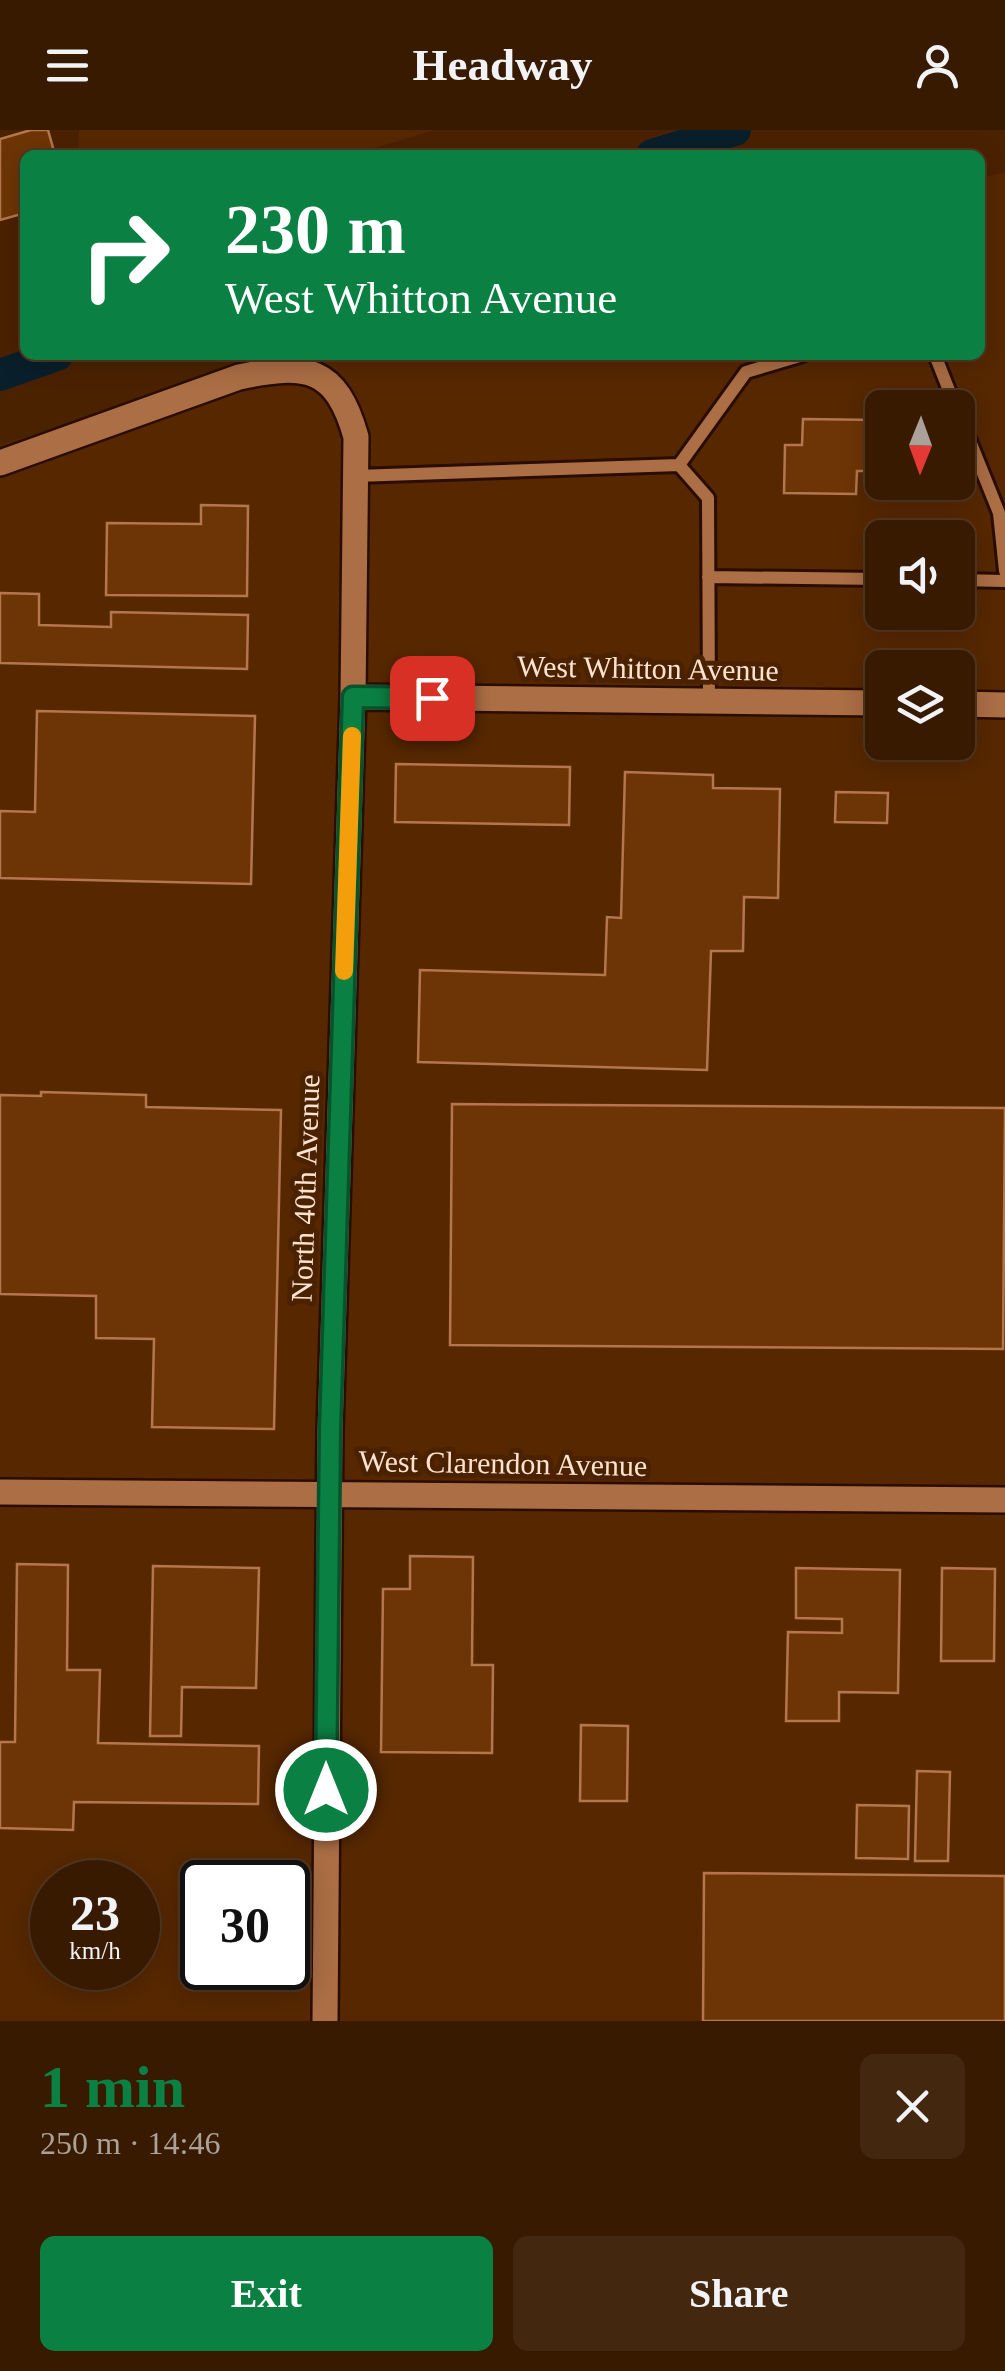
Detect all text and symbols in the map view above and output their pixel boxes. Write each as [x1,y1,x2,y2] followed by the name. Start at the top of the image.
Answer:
[40,38,95,93] icon: menu
[910,38,965,93] icon: person
[413,40,593,90] text: Headway
[60,190,190,320] icon: right
[225,191,406,268] text: 230 m
[225,273,617,323] text: West Whitton Avenue
[865,390,975,500] north arrow
[865,390,975,760] map controls
[865,520,975,630] button: sound
[517,649,779,687] street label: West Whitton Avenue
[865,650,975,760] button: layers
[390,656,475,741] pin
[405,671,460,726] icon: arrive
[285,1074,325,1302] street label: North 40th Avenue
[358,1444,648,1482] street label: West Clarendon Avenue
[274,1738,378,1842] position arrow
[180,1860,310,1990] speed limit sign: 30
[70,1885,120,1941] text: 23
[69,1937,121,1964] text: km/h
[40,2054,185,2120] text: 1 min
[860,2054,965,2159] button: close
[40,2125,220,2161] text: 250 m · 14:46
[40,2236,493,2351] button: Exit
[513,2236,965,2351] button: Share

